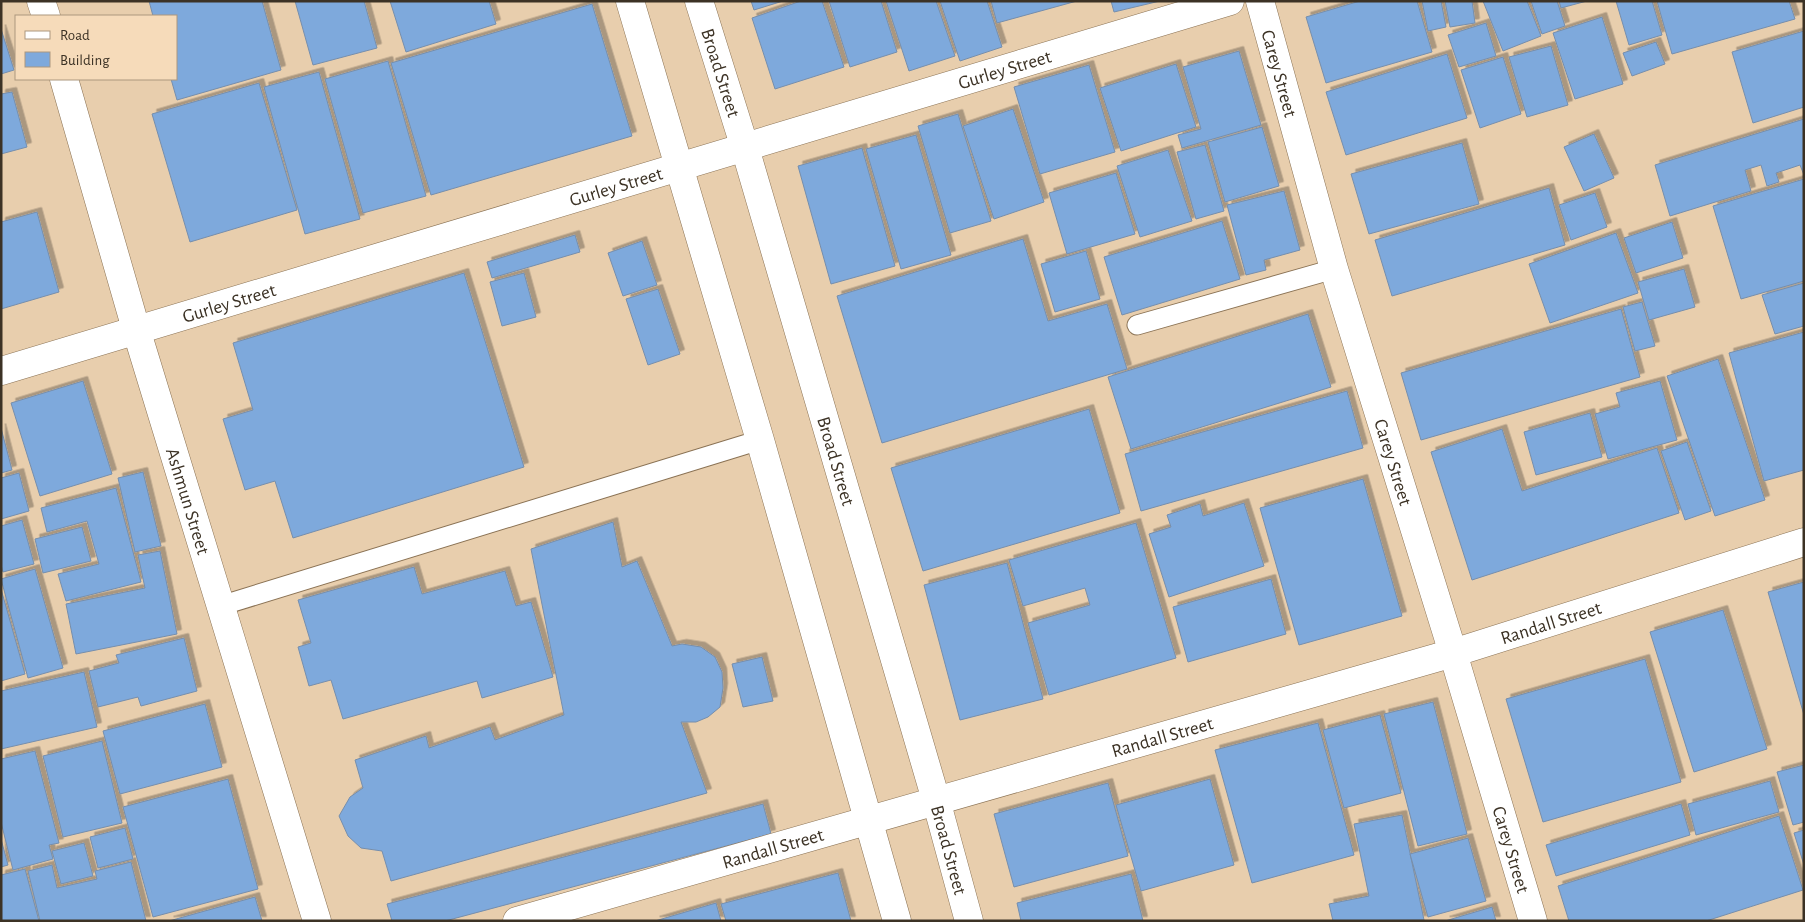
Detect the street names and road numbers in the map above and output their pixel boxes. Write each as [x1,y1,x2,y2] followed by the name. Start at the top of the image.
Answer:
[697,26,743,120] street label: Broad Street
[1257,28,1300,119] street label: Carey Street
[956,47,1054,93] street label: Gurley Street
[567,164,665,210] street label: Gurley Street
[181,281,278,327] street label: Gurley Street
[813,414,857,508] street label: Broad Street
[1370,417,1415,508] street label: Carey Street
[162,446,212,557] street label: Ashmun Street
[1498,599,1604,648] street label: Randall Street
[1110,714,1215,761] street label: Randall Street
[927,803,969,897] street label: Broad Street
[1488,804,1532,895] street label: Carey Street
[720,826,826,873] street label: Randall Street

